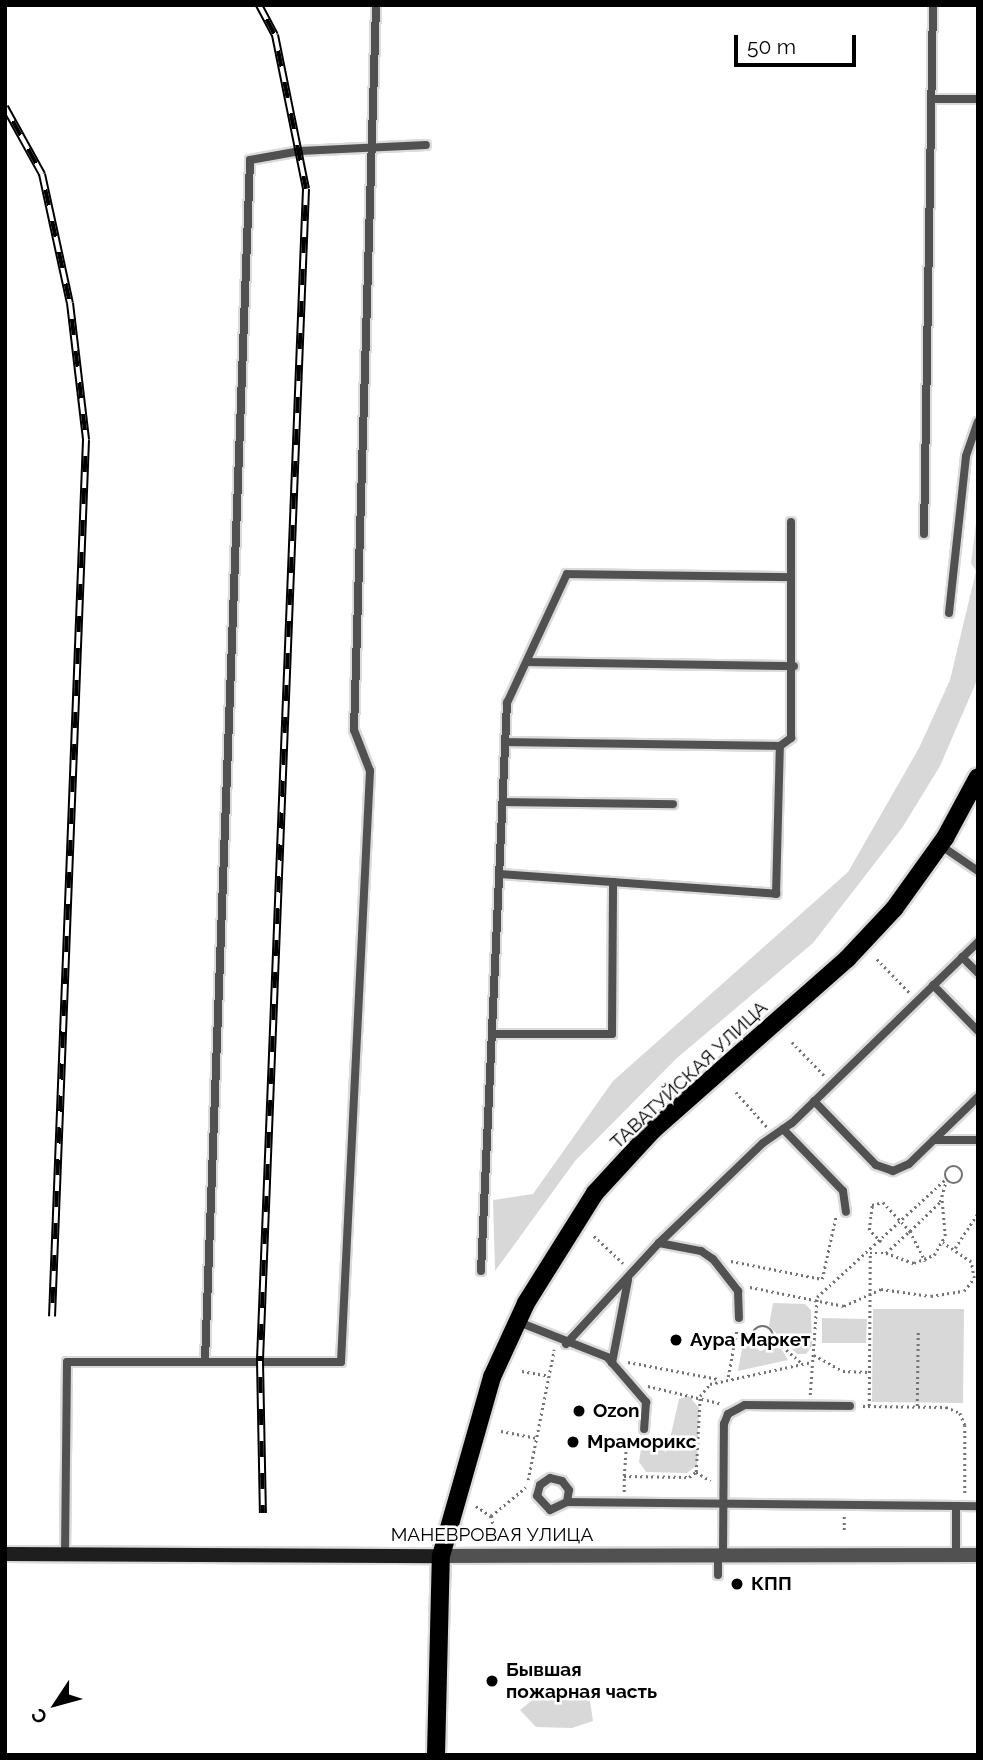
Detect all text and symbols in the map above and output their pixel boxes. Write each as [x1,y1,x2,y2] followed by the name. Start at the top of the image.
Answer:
[738,21,860,65] scale bar
[747,34,796,59] text: 50 m
[606,996,772,1154] street label: ТАВАТУЙСКАЯ УЛИЦА
[690,1329,810,1351] place label: Аура Маркет
[668,1332,684,1348] marker: Аура Маркет
[593,1400,640,1422] place label: Ozon
[571,1403,587,1419] marker: Ozon
[587,1431,697,1453] place label: Мраморикс
[565,1434,581,1450] marker: Мраморикс
[391,1524,593,1546] street label: МАНЕВРОВАЯ УЛИЦА
[751,1573,792,1595] place label: КПП
[729,1576,745,1592] marker: КПП
[506,1659,657,1703] place label: Бывшая пожарная часть
[21,1669,91,1739] north arrow
[484,1673,500,1689] marker: Бывшая пожарная часть
[26,1705,52,1728] text: С

